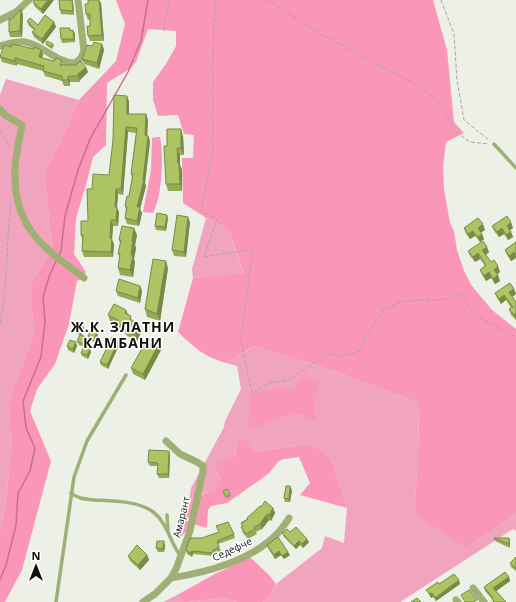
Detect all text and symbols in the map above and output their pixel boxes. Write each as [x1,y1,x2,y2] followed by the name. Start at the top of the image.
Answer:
[71,317,175,352] district label: Ж.К. ЗЛАТНИ КАМБАНИ
[169,495,193,539] street label: Амарант
[210,534,254,564] street label: Седефче
[16,546,56,586] north arrow
[32,548,40,563] text: N

